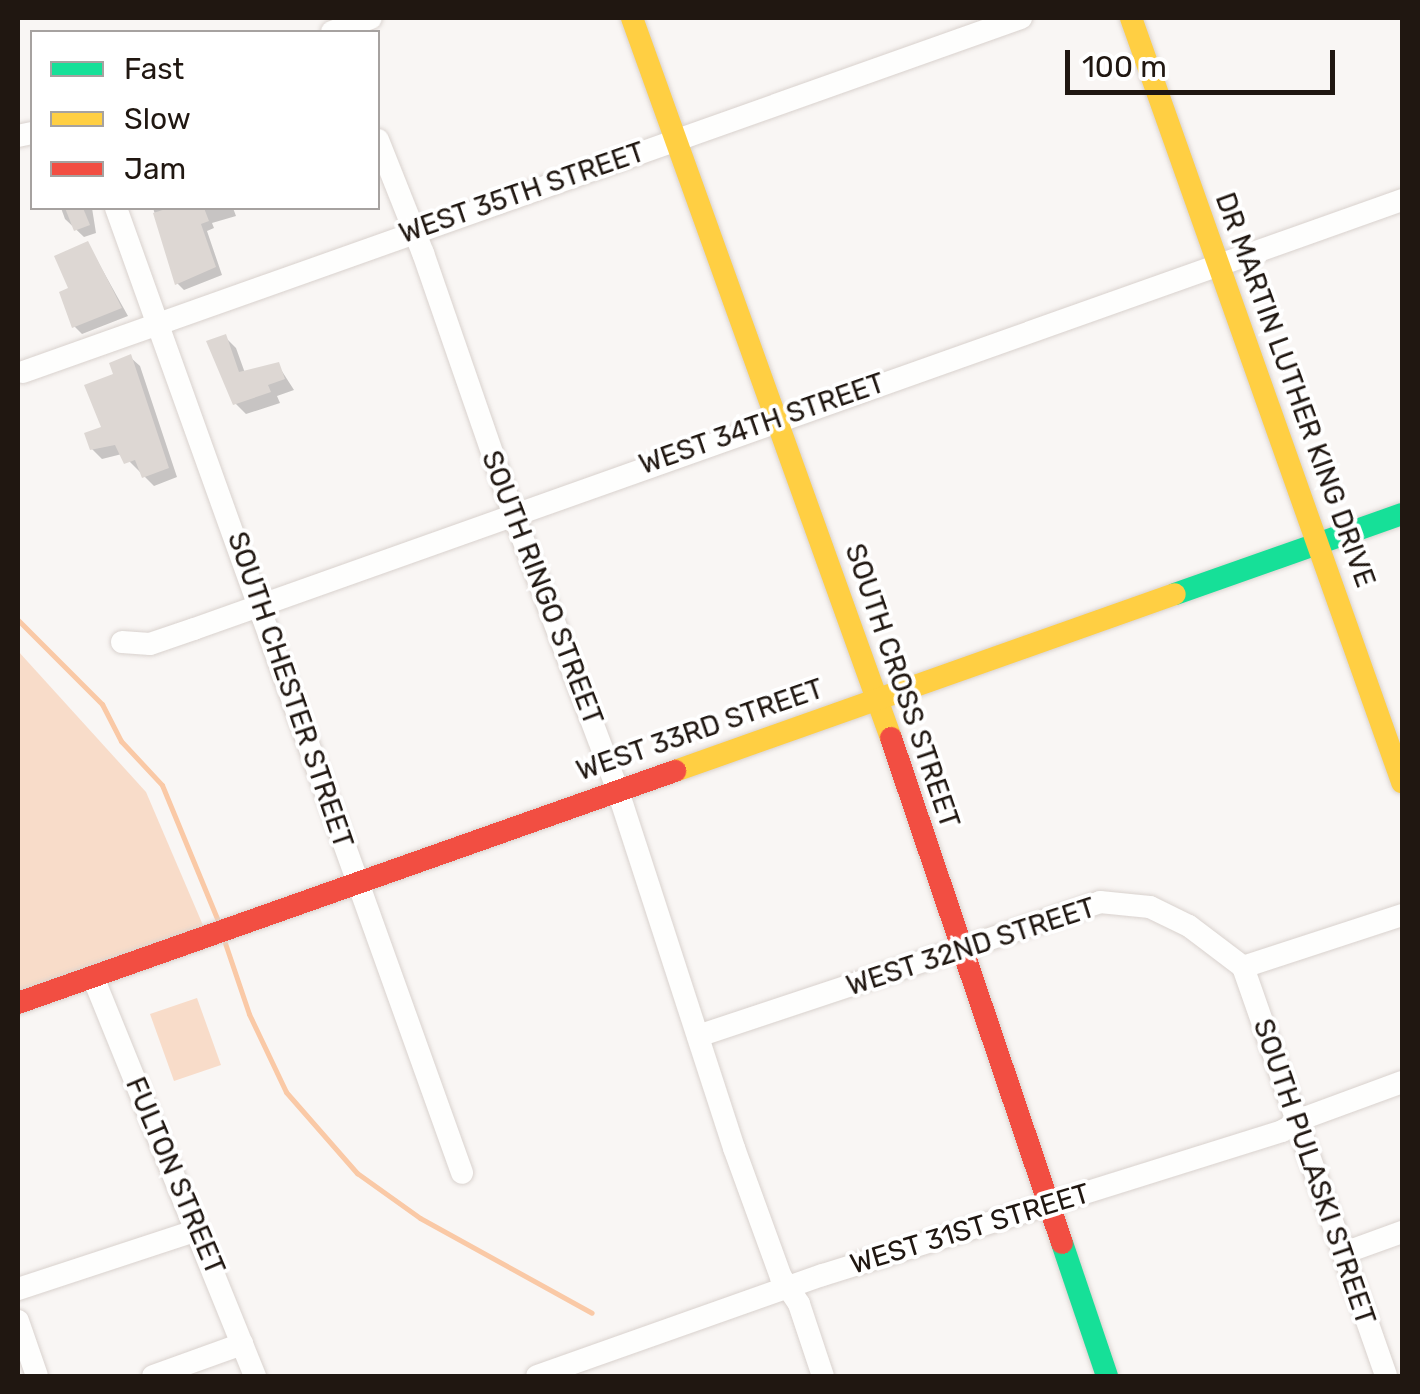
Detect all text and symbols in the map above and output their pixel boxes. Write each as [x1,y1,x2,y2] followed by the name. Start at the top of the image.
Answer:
[30,30,380,210] legend
[1070,30,1340,92] scale bar
[1082,49,1167,85] text: 100 m
[124,51,184,87] text: Fast
[124,101,191,137] text: Slow
[395,135,649,251] street label: WEST 35TH STREET
[124,151,186,187] text: Jam
[1208,188,1382,592] street label: DR MARTIN LUTHER KING DRIVE
[634,366,890,482] street label: WEST 34TH STREET
[474,446,610,730] street label: SOUTH RINGO STREET
[220,528,360,852] street label: SOUTH CHESTER STREET
[838,539,966,833] street label: SOUTH CROSS STREET
[572,672,828,788] street label: WEST 33RD STREET
[842,891,1100,1003] street label: WEST 32ND STREET
[1246,1015,1382,1329] street label: SOUTH PULASKI STREET
[118,1072,232,1280] street label: FULTON STREET
[845,1176,1095,1282] street label: WEST 31ST STREET

